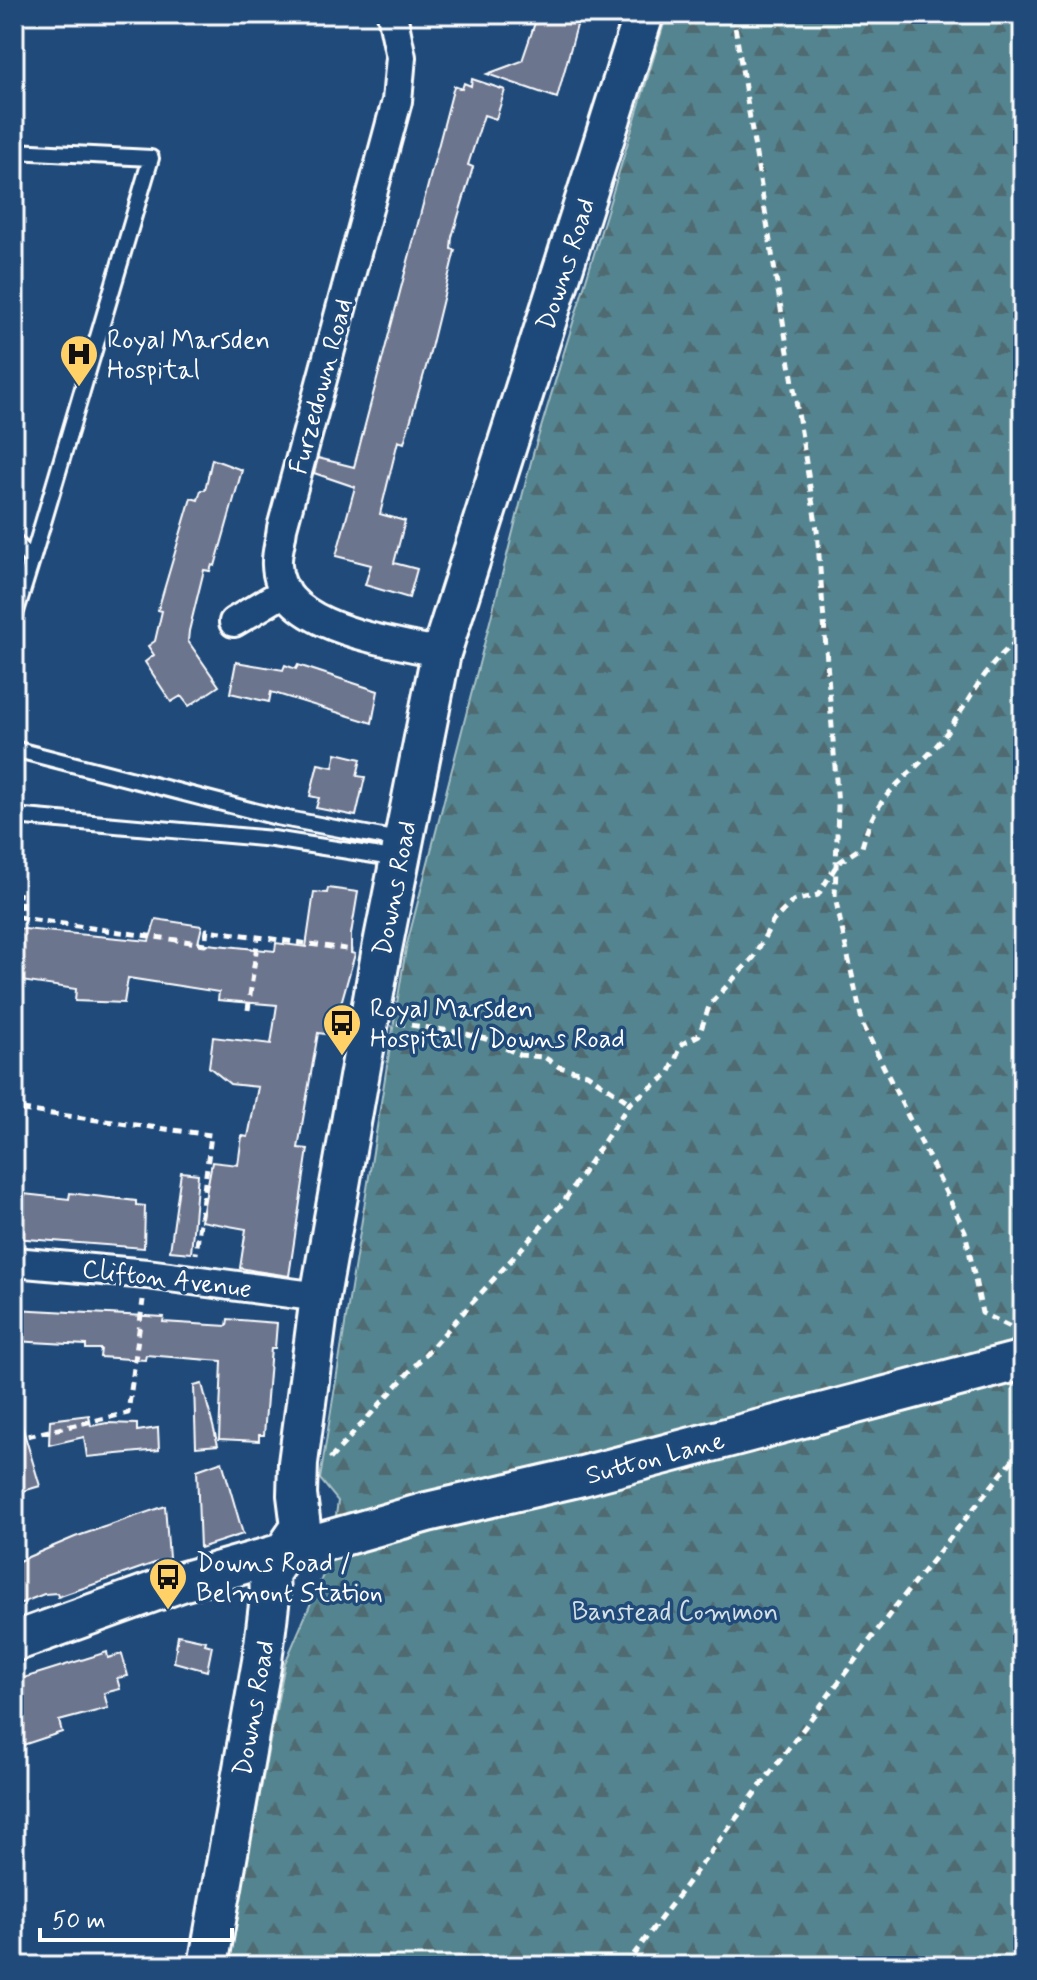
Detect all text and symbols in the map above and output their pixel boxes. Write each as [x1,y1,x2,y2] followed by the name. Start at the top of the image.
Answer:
[530,194,604,335] street label: Downs Road
[282,295,362,478] street label: Furzedown Road
[107,324,270,388] place label: Royal Marsden Hospital
[58,333,100,388] hospital icon: Royal Marsden Hospital
[366,818,426,959] street label: Downs Road
[370,993,625,1057] place label: Royal Marsden Hospital / Downs Road
[321,1002,363,1057] bus stop icon: Royal Marsden Hospital / Downs Road
[80,1253,253,1307] street label: Clifton Avenue
[582,1424,729,1494] street label: Sutton Lane
[196,1547,383,1611] place label: Downs Road / Belmont Station
[147,1556,189,1611] bus stop icon: Downs Road / Belmont Station
[572,1596,778,1630] park label: Banstead Common
[226,1638,284,1779] street label: Downs Road
[40,1892,232,1942] scale bar
[52,1906,106,1937] text: 50 m

